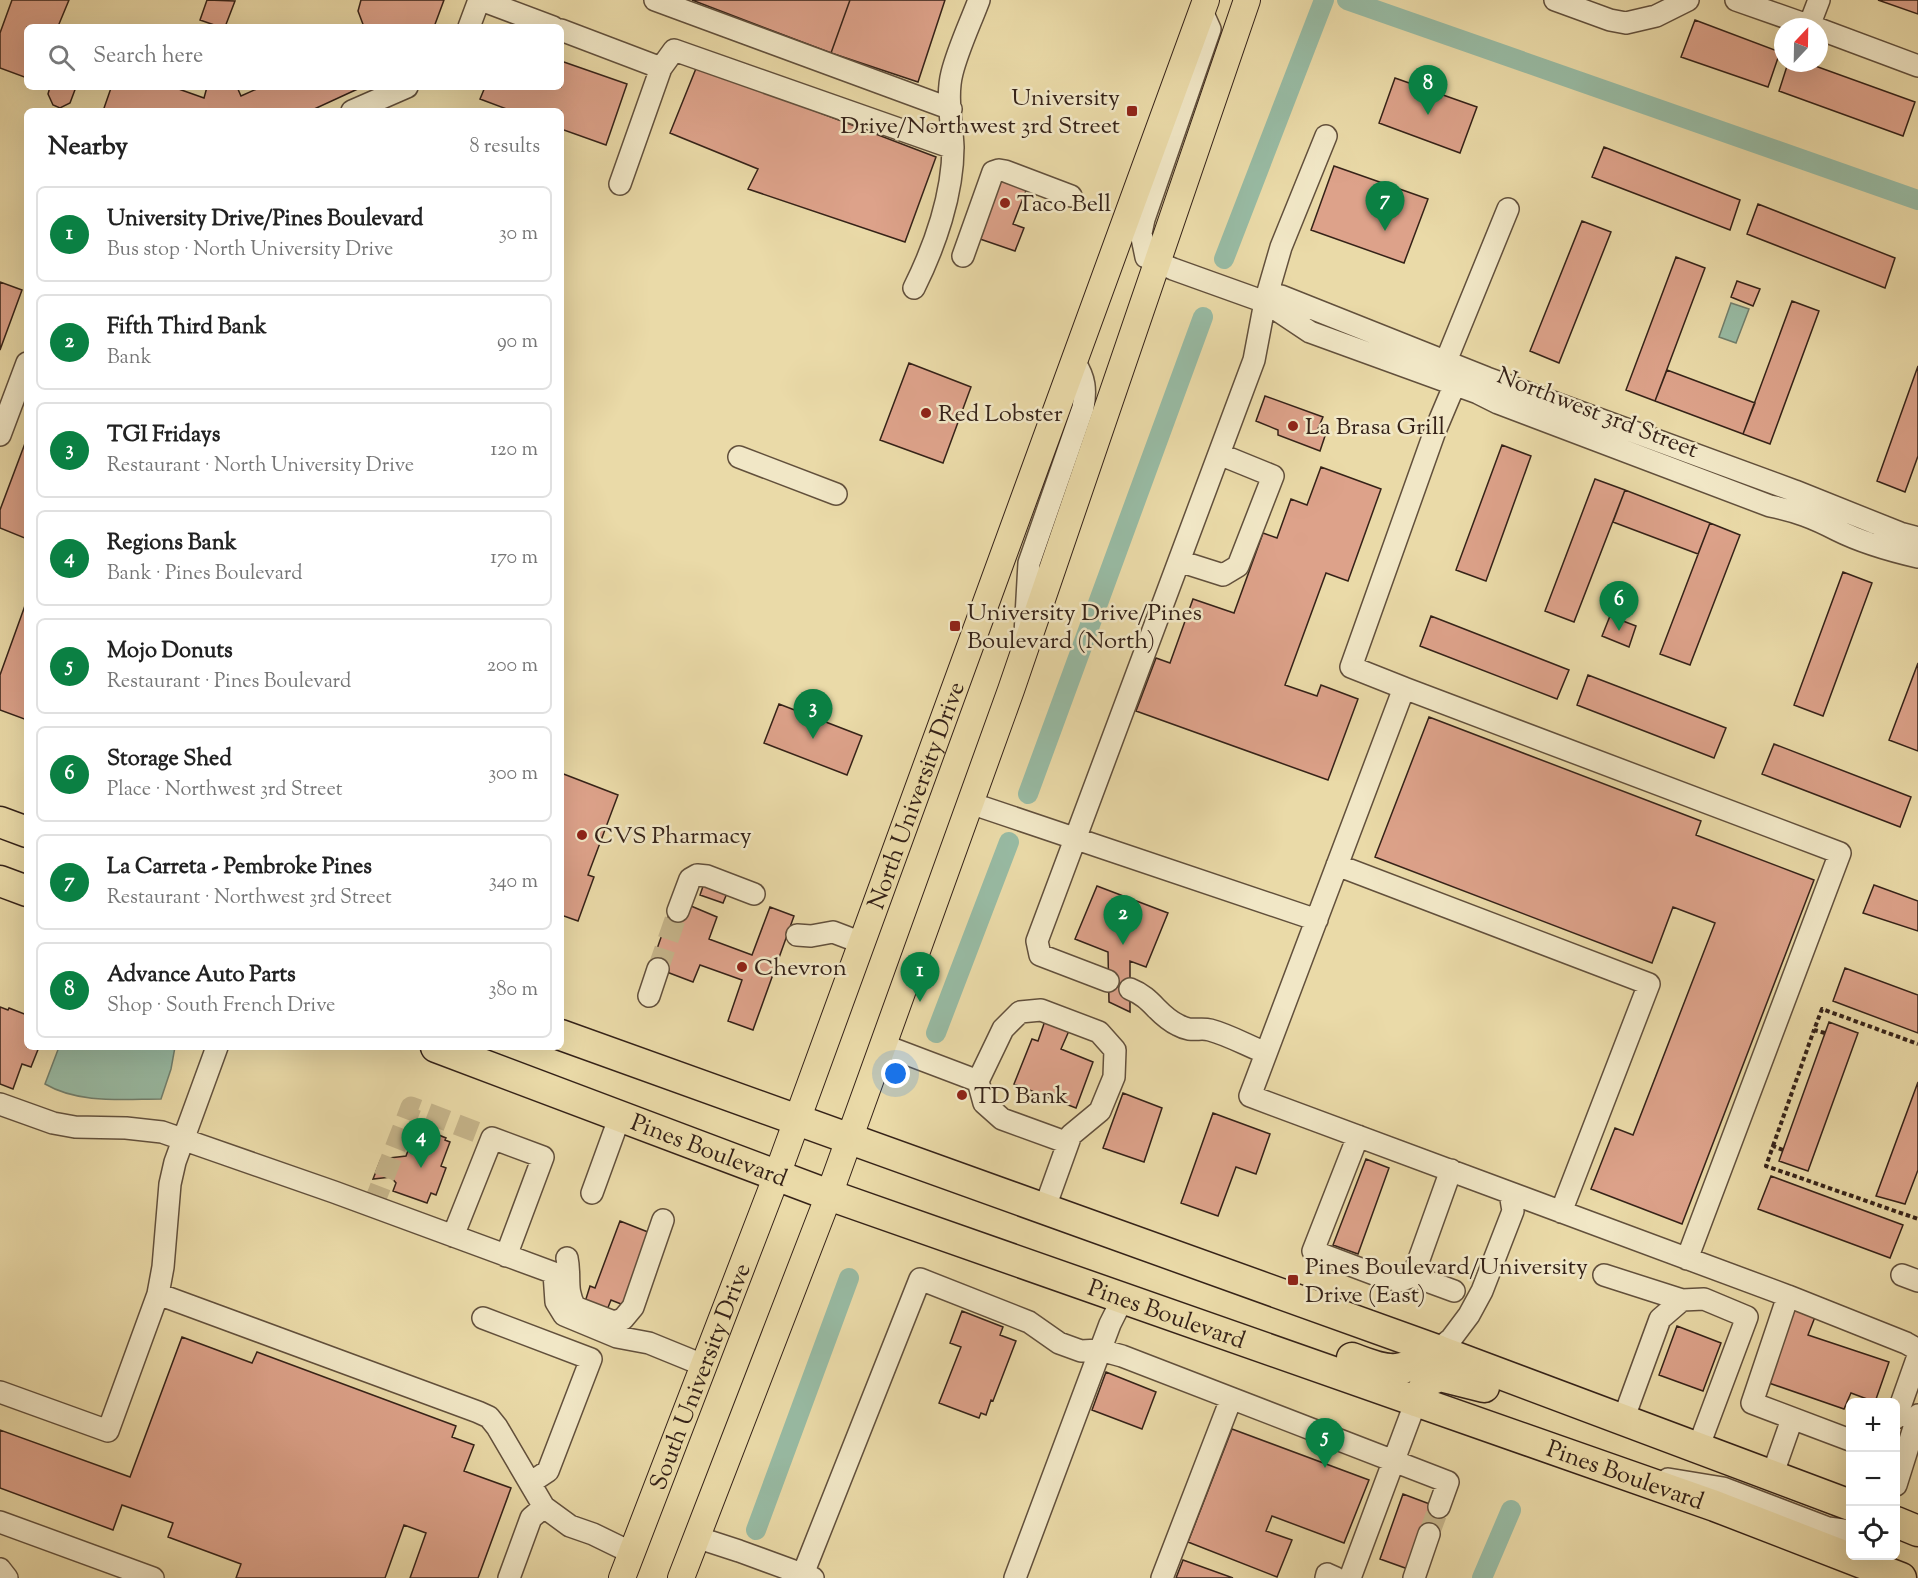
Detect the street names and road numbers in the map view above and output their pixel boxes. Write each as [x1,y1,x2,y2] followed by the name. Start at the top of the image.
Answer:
[1492,360,1703,468] street label: Northwest 3rd Street
[860,677,975,915] street label: North University Drive
[625,1107,792,1197] street label: Pines Boulevard
[642,1259,760,1495] street label: South University Drive
[1083,1272,1250,1359] street label: Pines Boulevard
[1541,1433,1709,1520] street label: Pines Boulevard

